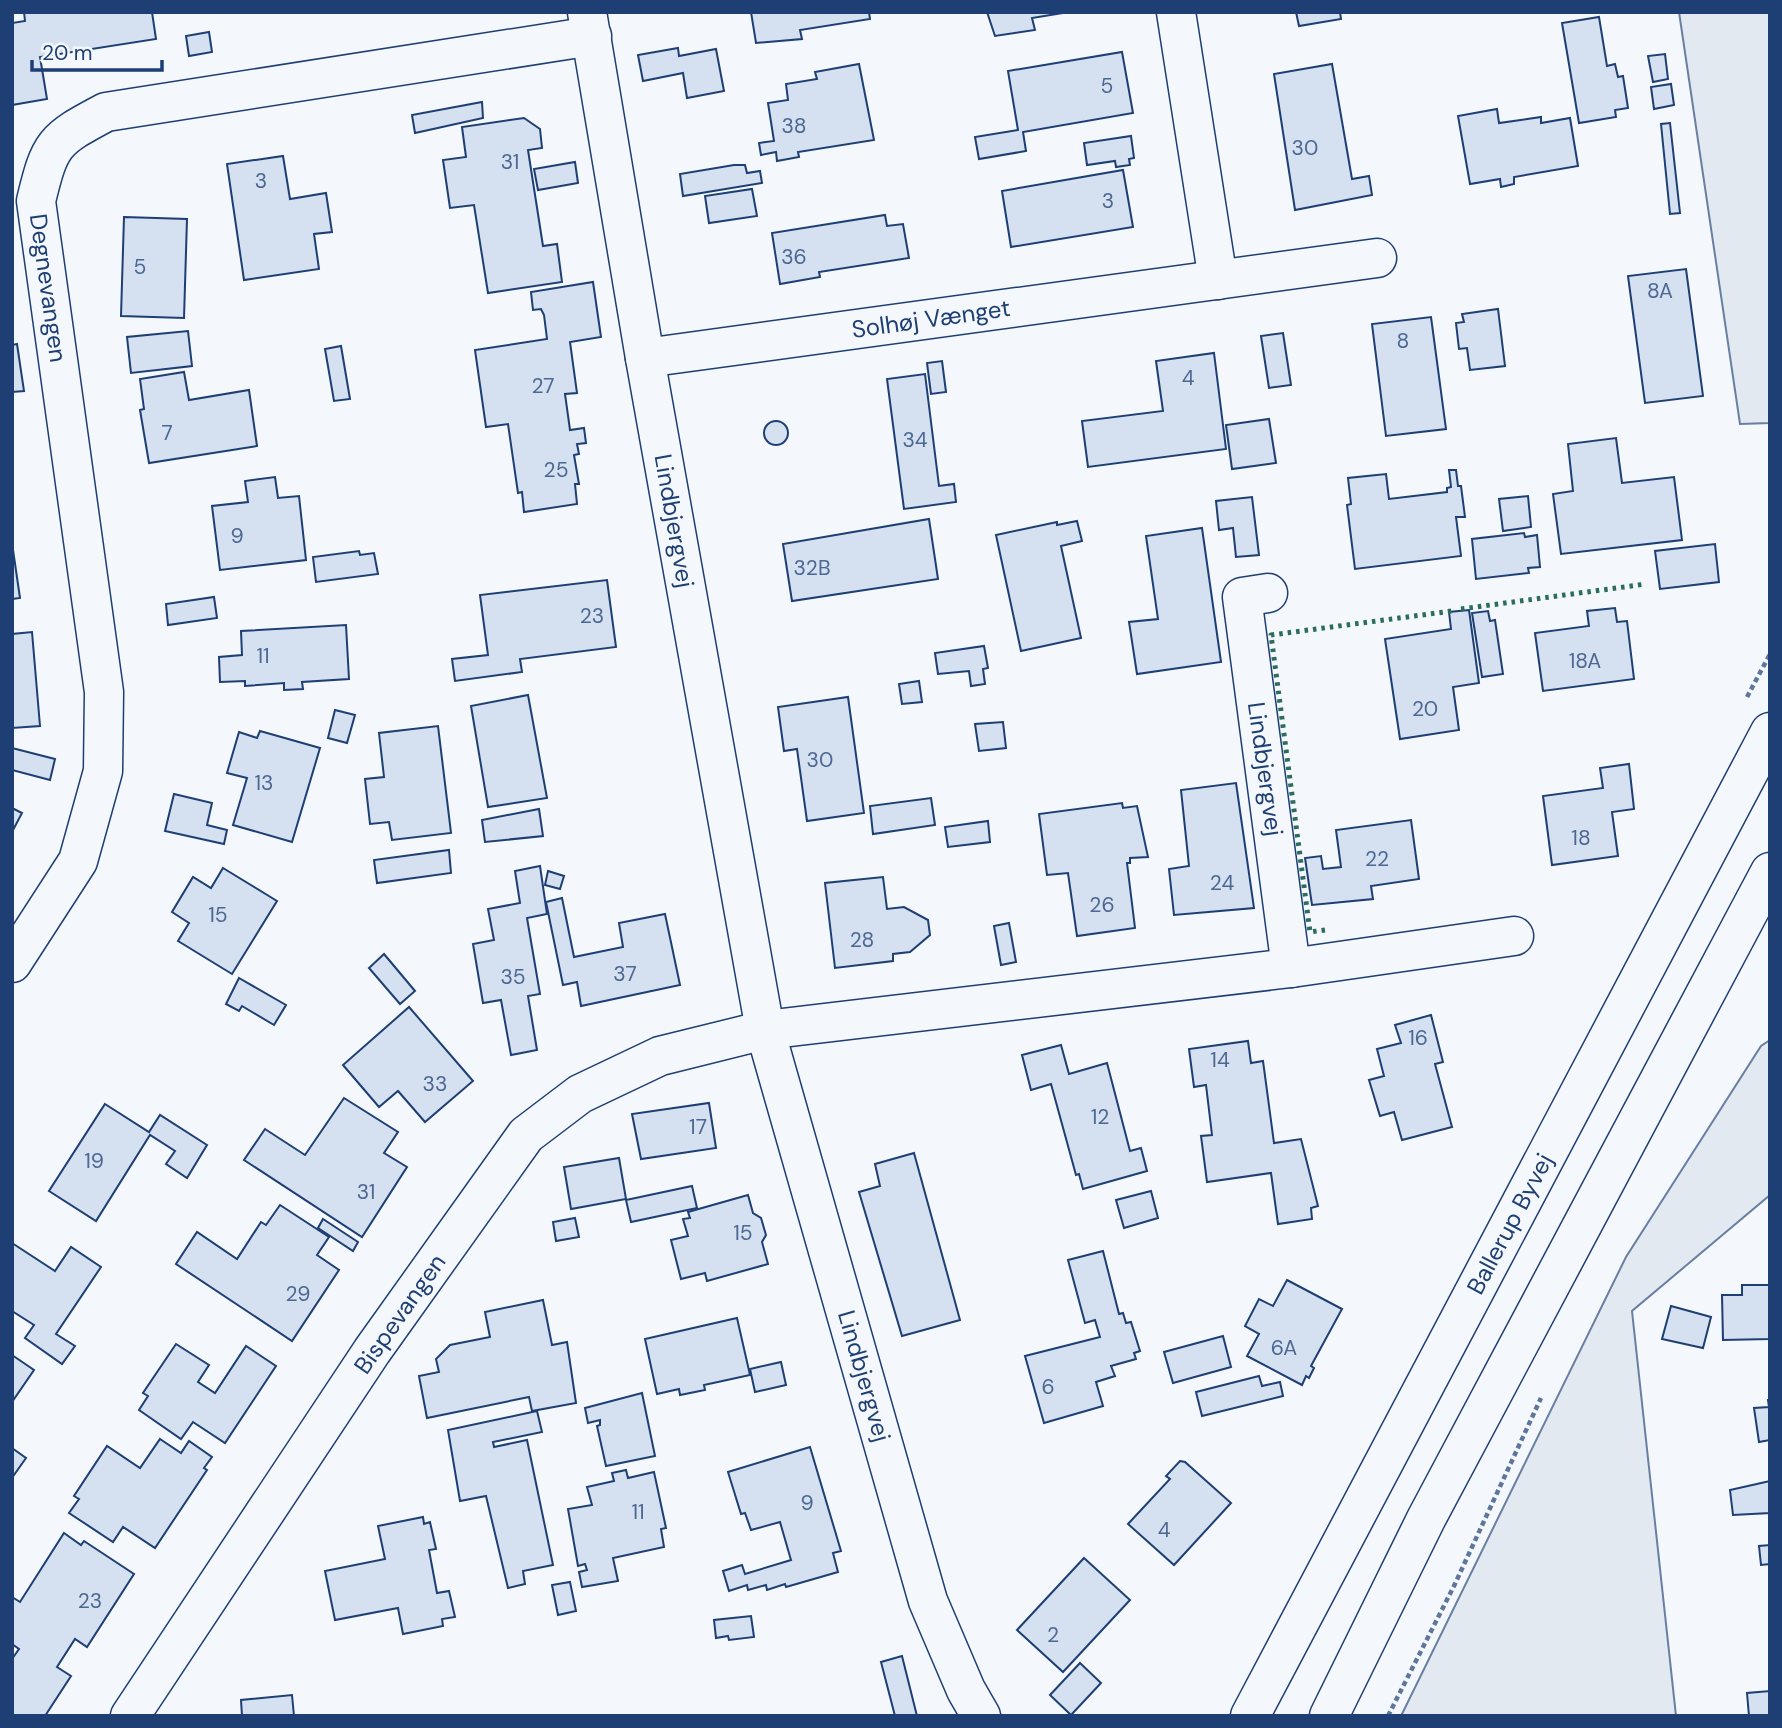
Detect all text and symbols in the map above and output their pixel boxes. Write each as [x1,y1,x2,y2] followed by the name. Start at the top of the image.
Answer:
[32,28,161,72] scale bar
[42,39,93,67] text: 20 m
[1101,72,1113,100] house number: 5
[781,112,807,140] house number: 38
[1292,134,1318,162] house number: 30
[501,148,519,176] house number: 31
[255,167,267,195] house number: 3
[1102,187,1114,215] house number: 3
[23,212,74,364] street label: Degnevangen
[781,243,807,271] house number: 36
[134,253,146,281] house number: 5
[1647,277,1673,305] house number: 8A
[850,292,1012,345] street label: Solhøj Vænget
[1397,327,1409,355] house number: 8
[1182,364,1195,392] house number: 4
[532,372,554,400] house number: 27
[161,419,173,447] house number: 7
[902,426,928,454] house number: 34
[647,452,702,590] street label: Lindbjergvej
[544,456,568,484] house number: 25
[230,522,244,550] house number: 9
[793,554,831,582] house number: 32B
[580,602,604,630] house number: 23
[256,642,270,670] house number: 11
[1569,647,1601,675] house number: 18A
[1412,695,1438,723] house number: 20
[1241,700,1290,838] street label: Lindbjergvej
[807,746,833,774] house number: 30
[255,769,273,797] house number: 13
[1571,824,1591,852] house number: 18
[1365,845,1389,873] house number: 22
[1210,869,1234,897] house number: 24
[1089,891,1115,919] house number: 26
[208,901,228,929] house number: 15
[850,926,874,954] house number: 28
[613,960,637,988] house number: 37
[500,963,526,991] house number: 35
[1408,1024,1428,1052] house number: 16
[1210,1046,1230,1074] house number: 14
[423,1070,447,1098] house number: 33
[1091,1103,1109,1131] house number: 12
[689,1113,707,1141] house number: 17
[84,1147,104,1175] house number: 19
[1459,1148,1560,1300] street label: Ballerup Byvej
[357,1178,375,1206] house number: 31
[733,1219,753,1247] house number: 15
[347,1248,452,1380] street label: Bispevangen
[285,1280,311,1308] house number: 29
[831,1307,898,1445] street label: Lindbjergvej
[1271,1334,1297,1362] house number: 6A
[1041,1373,1055,1401] house number: 6
[800,1489,814,1517] house number: 9
[631,1498,645,1526] house number: 11
[1158,1516,1171,1544] house number: 4
[78,1587,102,1615] house number: 23
[1047,1621,1059,1649] house number: 2

